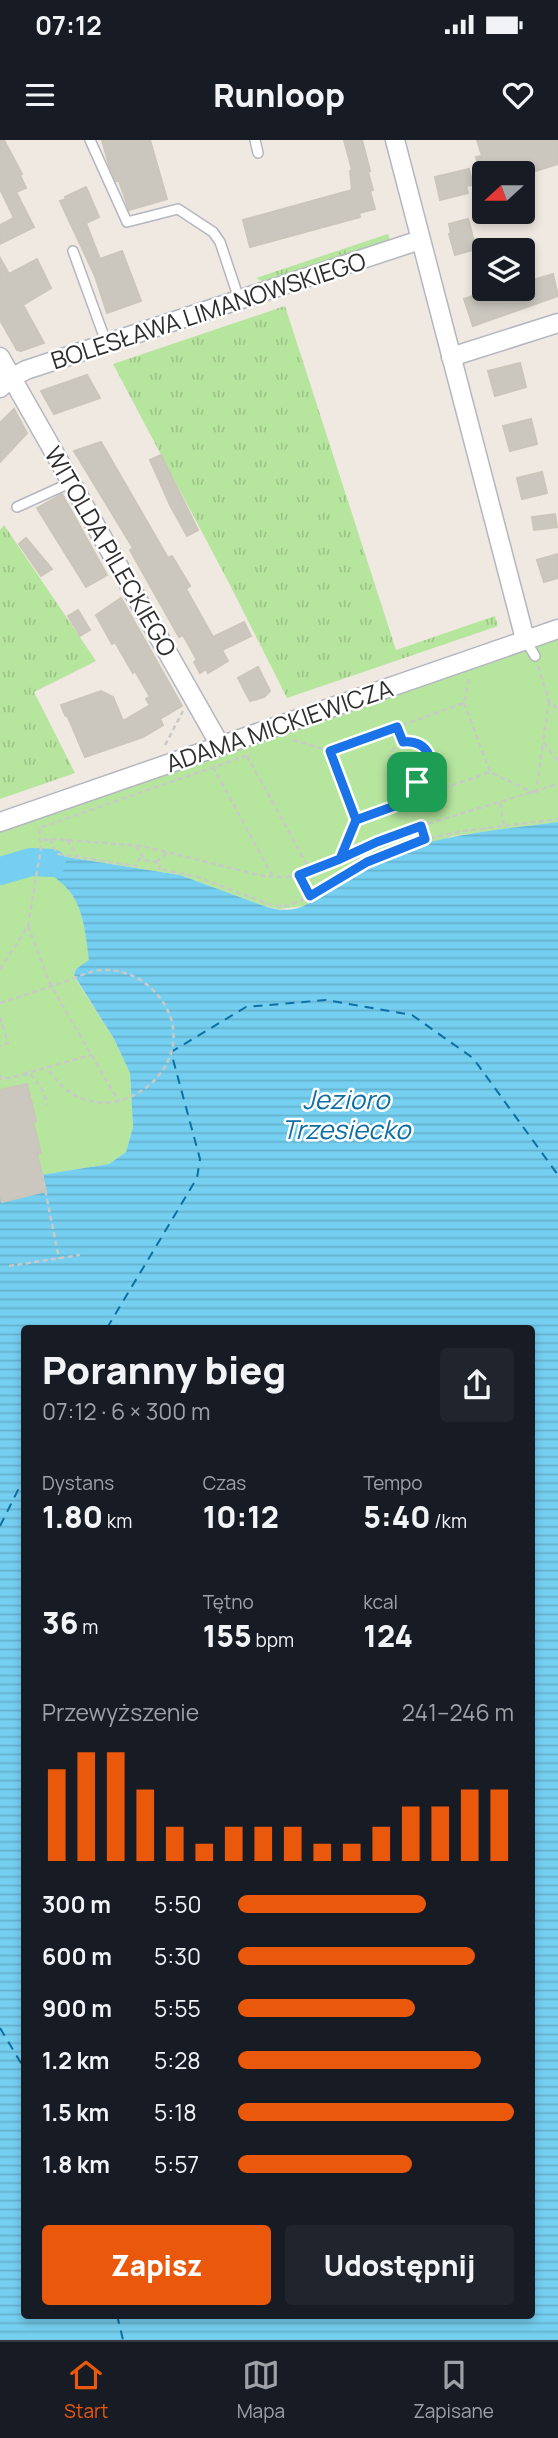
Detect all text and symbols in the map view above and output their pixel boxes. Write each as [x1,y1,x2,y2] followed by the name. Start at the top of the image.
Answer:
[35,7,102,43] text: 07:12
[213,73,345,117] text: Runloop
[21,76,59,114] icon: menu
[499,76,537,114] icon: heart
[472,161,536,224] north arrow
[472,161,535,301] map controls
[472,238,535,301] button: layers
[46,243,370,377] street label: BOLESŁAWA LIMANOWSKIEGO
[37,440,185,662] street label: WITOLDA PILECKIEGO
[161,671,397,779] street label: ADAMA MICKIEWICZA
[387,752,447,812] pin
[398,763,436,801] icon: arrive
[282,1081,412,1147] water label: Jezioro Trzesiecko
[42,1343,286,1395] text: Poranny bieg
[440,1348,514,1422] button: share
[42,1395,211,1427] text: 07:12 · 6 × 300 m
[42,1470,114,1496] text: Dystans
[203,1470,246,1496] text: Czas
[363,1470,423,1496] text: Tempo
[42,1496,103,1537] text: 1.80
[203,1496,279,1537] text: 10:12
[363,1496,430,1537] text: 5:40
[103,1508,132,1534] text: km
[430,1508,467,1534] text: /km
[203,1589,254,1615] text: Tętno
[363,1589,398,1615] text: kcal
[42,1602,78,1643] text: 36
[78,1614,98,1640] text: m
[203,1615,252,1656] text: 155
[363,1615,413,1656] text: 124
[252,1627,294,1653] text: bpm
[42,1696,199,1728] text: Przewyższenie
[402,1696,514,1728] text: 241–246 m
[42,1888,111,1920] text: 300 m
[154,1888,201,1920] text: 5:50
[42,1940,112,1972] text: 600 m
[154,1940,201,1972] text: 5:30
[42,1992,112,2024] text: 900 m
[154,1992,201,2024] text: 5:55
[42,2044,109,2076] text: 1.2 km
[154,2044,201,2076] text: 5:28
[42,2096,109,2128] text: 1.5 km
[154,2096,196,2128] text: 5:18
[42,2148,110,2180] text: 1.8 km
[154,2148,199,2180] text: 5:57
[42,2225,271,2305] button: Zapisz
[285,2225,514,2305] button: Udostępnij
[64,2356,108,2424] tab: Start
[237,2356,285,2424] tab: Mapa
[413,2356,494,2424] tab: Zapisane

